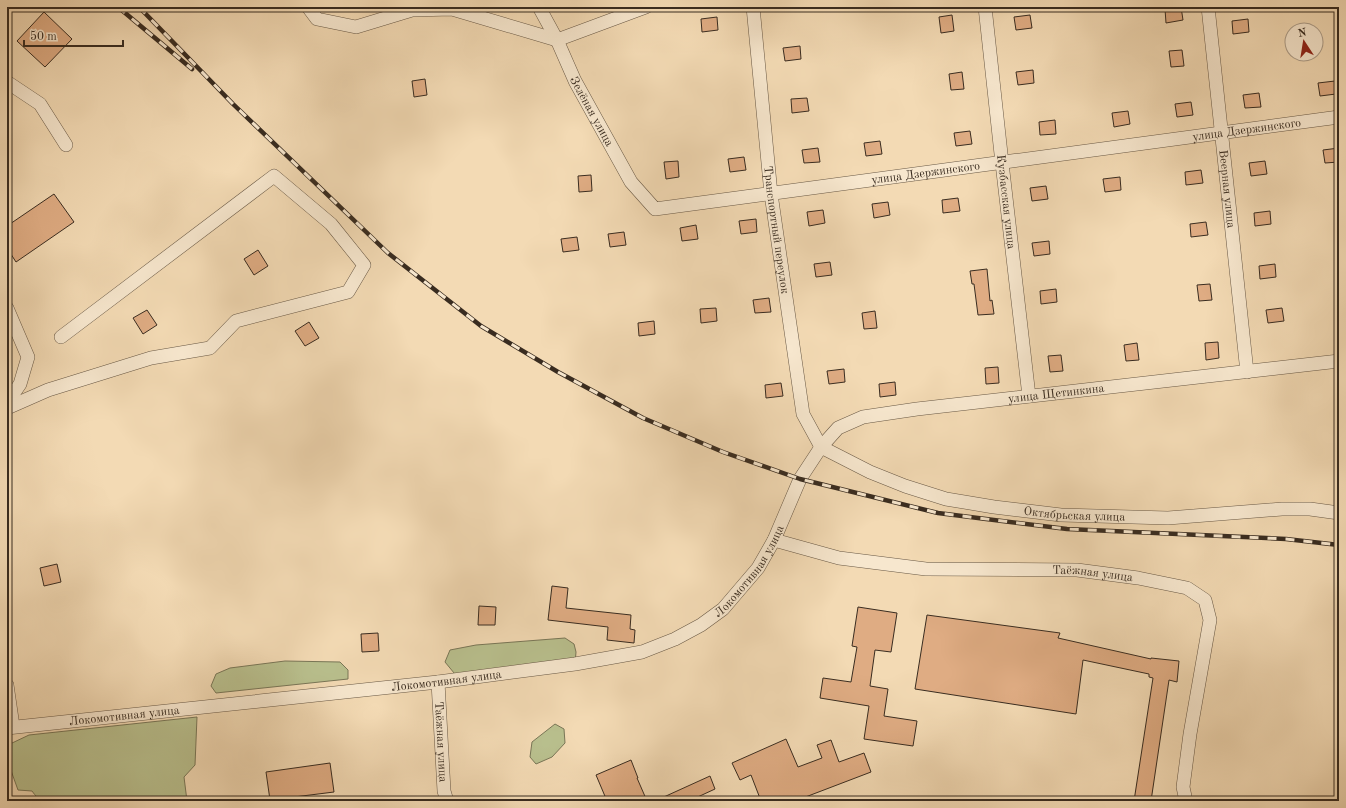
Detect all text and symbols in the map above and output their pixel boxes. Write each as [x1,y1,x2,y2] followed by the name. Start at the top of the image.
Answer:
[24,22,123,48] scale bar
[1284,22,1324,62] north arrow
[1297,27,1308,40] text: N
[30,30,57,43] text: 50 m
[567,75,615,149] street label: Зелёная улица
[1192,117,1302,144] street label: улица Дзержинского
[1216,149,1237,229] street label: Веерная улица
[994,154,1017,250] street label: Кузбасская улица
[871,160,981,187] street label: улица Дзержинского
[761,165,790,295] street label: Транспортный переулок
[1007,383,1105,406] street label: улица Щетинкина
[1023,506,1125,524] street label: Октябрьская улица
[712,524,787,620] street label: Локомотивная улица
[1052,565,1134,584] street label: Таёжная улица
[391,669,502,694] street label: Локомотивная улица
[432,701,449,783] street label: Таёжная улица
[69,705,180,728] street label: Локомотивная улица

